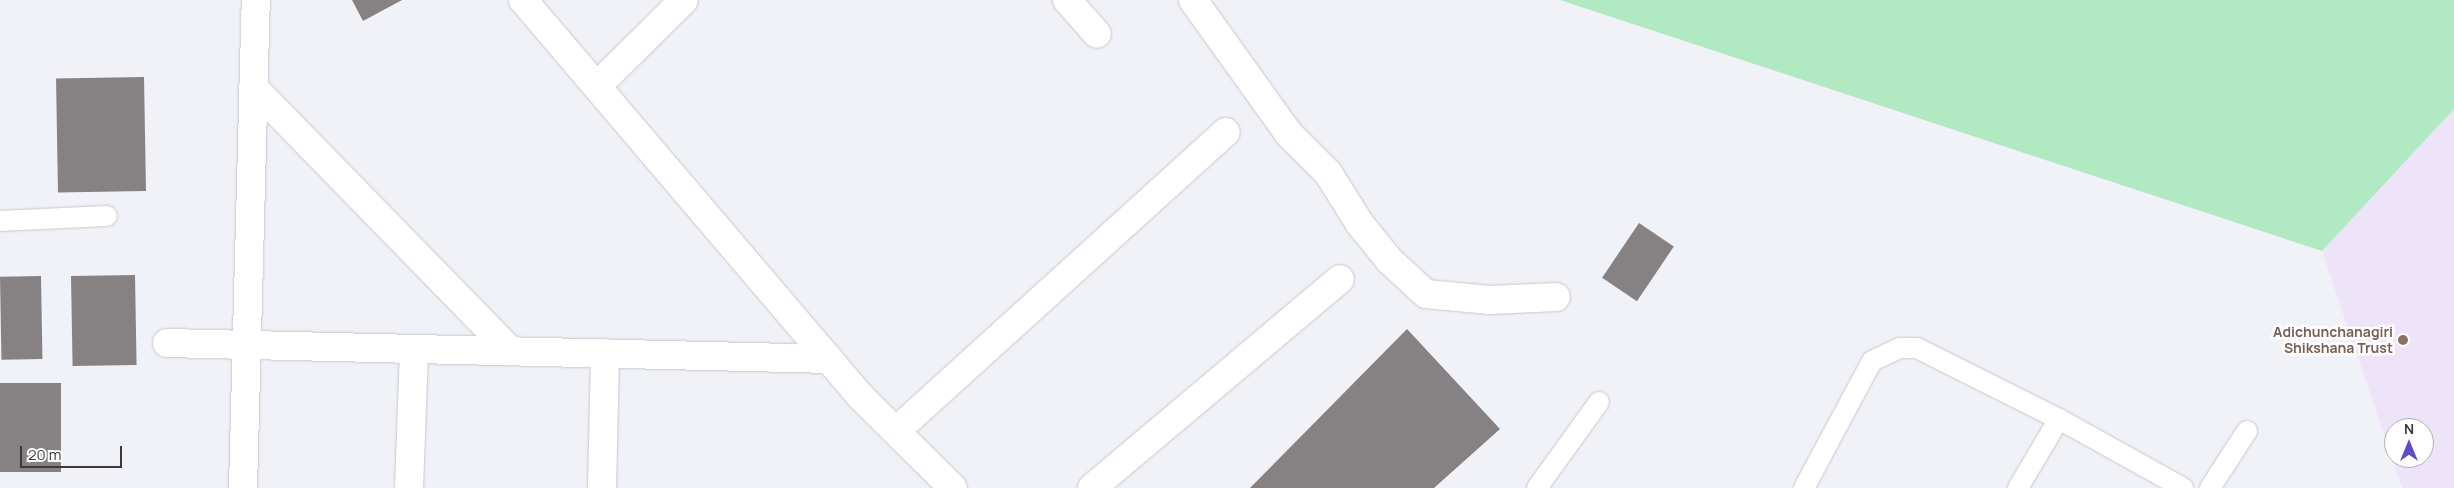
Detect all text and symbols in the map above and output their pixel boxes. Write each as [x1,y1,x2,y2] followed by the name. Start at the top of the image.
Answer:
[2273,324,2393,357] place label: Adichunchanagiri Shikshana Trust
[2397,334,2409,346] marker: Adichunchanagiri Shikshana Trust
[2384,418,2434,468] north arrow
[2404,419,2414,438] text: N
[22,436,125,468] scale bar
[28,444,61,465] text: 20 m

